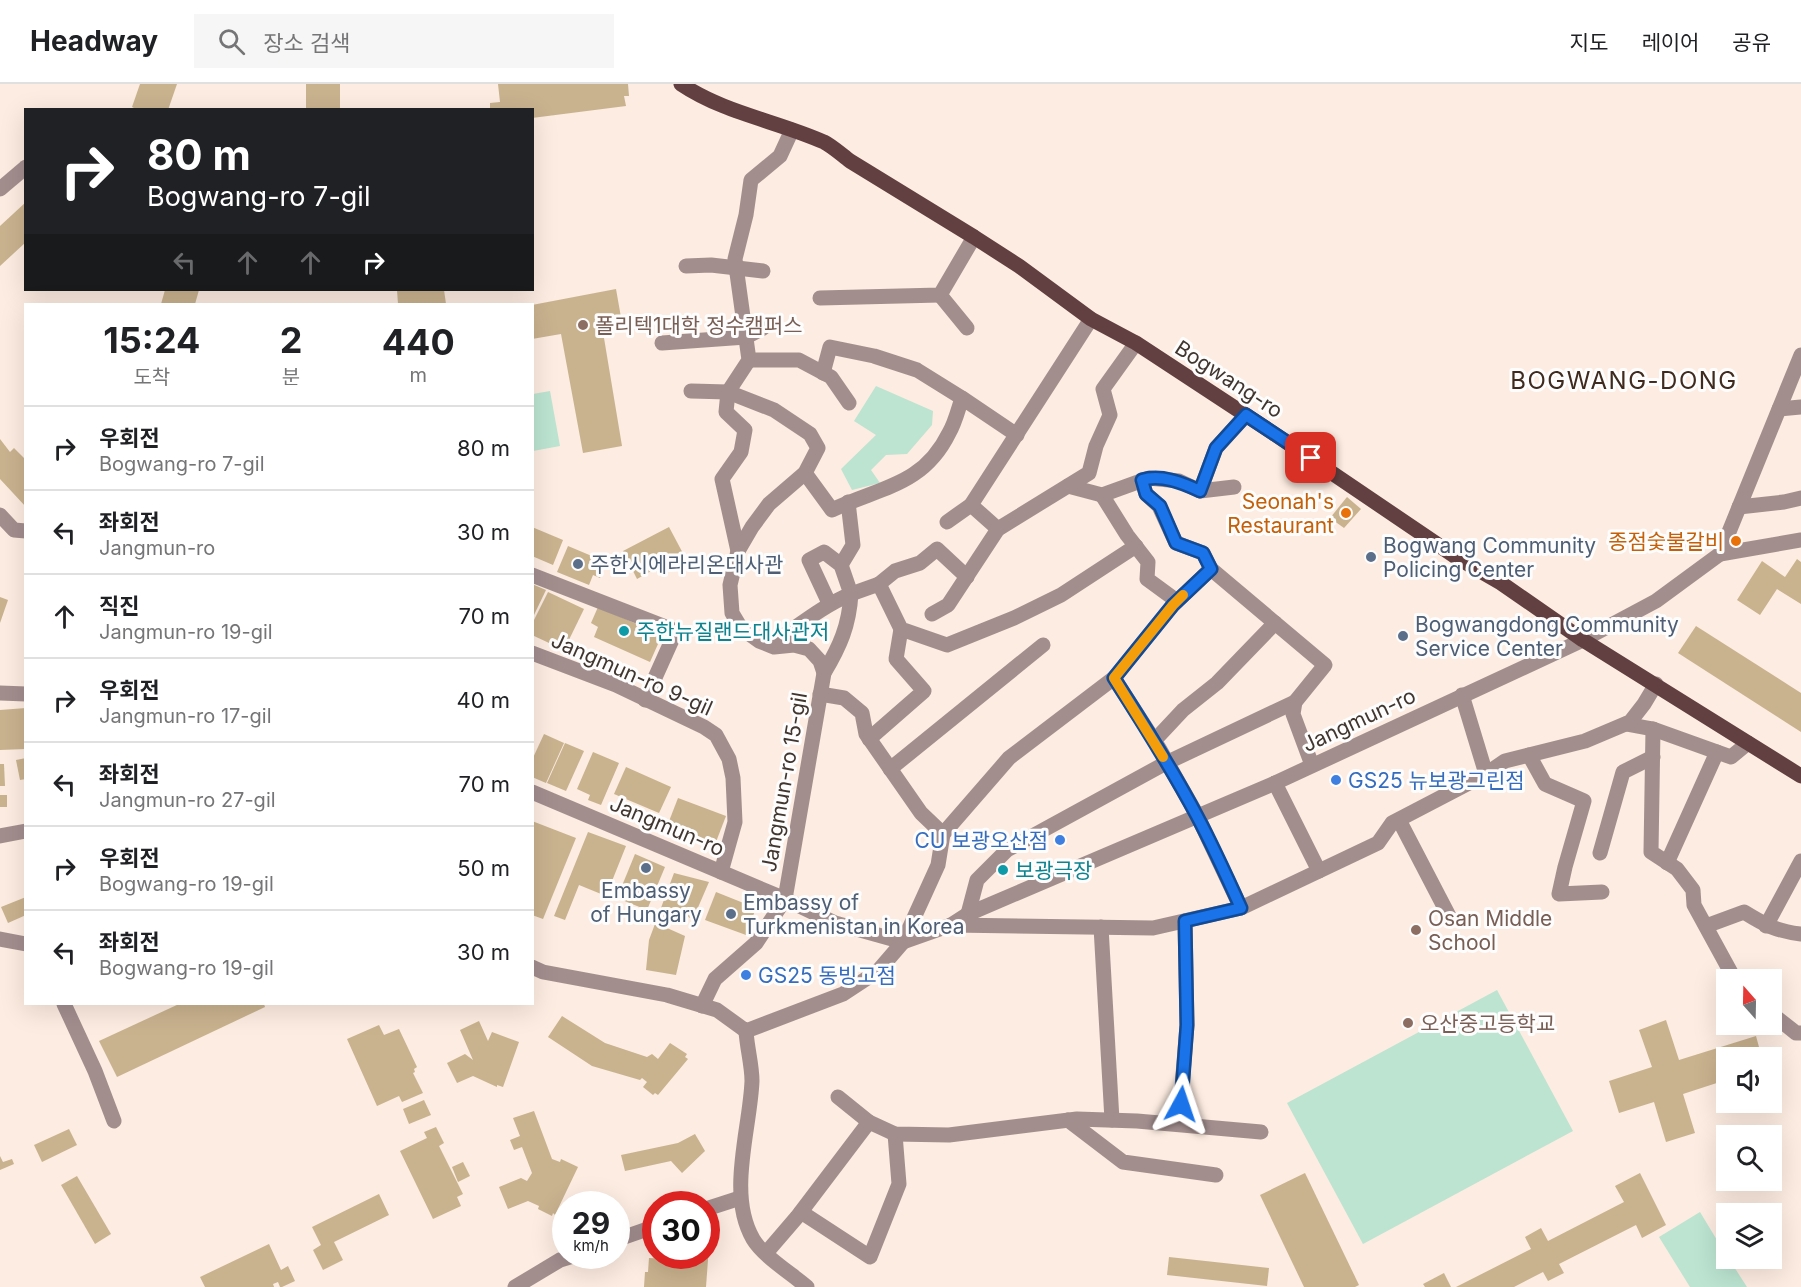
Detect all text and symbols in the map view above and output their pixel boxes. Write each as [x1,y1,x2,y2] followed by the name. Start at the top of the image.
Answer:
[194,14,614,68] search box
[30,24,158,58] text: Headway
[215,25,248,58] icon: search
[263,30,350,56] text: 장소 검색
[1570,30,1608,55] text: 지도
[1641,30,1699,55] text: 레이어
[1732,30,1771,55] text: 공유
[147,129,251,180] text: 80 m
[48,132,126,210] icon: right
[147,180,370,213] text: Bogwang-ro 7-gil
[168,246,201,279] icon: left
[231,246,264,279] icon: ahead
[294,246,327,279] icon: ahead
[357,246,390,279] icon: right
[595,313,803,338] place label: 폴리텍1대학 정수캠퍼스
[103,318,200,362] text: 15:24
[280,318,302,362] text: 2
[576,318,590,332] marker: 폴리텍1대학 정수캠퍼스
[382,320,455,364] text: 440
[1170,335,1288,423] street label: Bogwang-ro
[409,363,427,387] text: m
[133,365,170,389] text: 도착
[282,365,300,389] text: 분
[1510,366,1738,395] district label: BOGWANG-DONG
[99,425,160,451] text: 우회전
[48,432,81,465] icon: right
[1285,432,1336,483] pin
[457,435,510,461] text: 80 m
[1294,441,1327,474] icon: arrive
[99,452,265,476] text: Bogwang-ro 7-gil
[1227,489,1334,538] place label: Seonah's Restaurant
[1339,506,1353,520] marker: Seonah's Restaurant
[99,509,160,535] text: 좌회전
[48,516,81,549] icon: left
[457,519,510,545] text: 30 m
[1608,529,1724,554] place label: 종점숯불갈비
[1383,533,1596,582] place label: Bogwang Community Policing Center
[1729,534,1743,548] marker: 종점숯불갈비
[99,536,215,560] text: Jangmun-ro
[1364,550,1378,564] marker: Bogwang Community Policing Center
[590,552,783,577] place label: 주한시에라리온대사관
[571,557,585,571] marker: 주한시에라리온대사관
[99,593,139,619] text: 직진
[48,600,81,633] icon: ahead
[459,603,510,629] text: 70 m
[1415,612,1679,661] place label: Bogwangdong Community Service Center
[636,619,829,644] place label: 주한뉴질랜드대사관저
[99,620,273,644] text: Jangmun-ro 19-gil
[617,624,631,638] marker: 주한뉴질랜드대사관저
[548,627,716,721] street label: Jangmun-ro 9-gil
[1396,629,1410,643] marker: Bogwangdong Community Service Center
[99,677,160,703] text: 우회전
[1298,683,1420,757] street label: Jangmun-ro
[48,684,81,717] icon: right
[456,687,510,713] text: 40 m
[756,690,812,874] street label: Jangmun-ro 15-gil
[99,704,272,728] text: Jangmun-ro 17-gil
[99,761,160,787] text: 좌회전
[48,768,81,801] icon: left
[1348,768,1525,793] place label: GS25 뉴보광그린점
[459,771,510,797] text: 70 m
[1329,773,1343,787] marker: GS25 뉴보광그린점
[99,788,276,812] text: Jangmun-ro 27-gil
[606,791,728,861] street label: Jangmun-ro
[915,828,1048,853] place label: CU 보광오산점
[1053,833,1067,847] marker: CU 보광오산점
[99,845,160,871] text: 우회전
[48,852,81,885] icon: right
[457,855,510,881] text: 50 m
[1015,858,1092,883] place label: 보광극장
[639,861,653,875] marker: Embassy of Hungary
[996,863,1010,877] marker: 보광극장
[99,872,274,896] text: Bogwang-ro 19-gil
[590,878,702,927] place label: Embassy of Hungary
[743,890,965,939] place label: Embassy of Turkmenistan in Korea
[1428,906,1552,955] place label: Osan Middle School
[724,907,738,921] marker: Embassy of Turkmenistan in Korea
[1409,923,1423,937] marker: Osan Middle School
[99,929,160,955] text: 좌회전
[48,936,81,969] icon: left
[457,939,510,965] text: 30 m
[99,956,274,980] text: Bogwang-ro 19-gil
[758,963,896,988] place label: GS25 동빙고점
[739,968,753,982] marker: GS25 동빙고점
[1716,969,1782,1035] north arrow
[1716,969,1782,1269] map controls
[1420,1011,1555,1036] place label: 오산중고등학교
[1401,1016,1415,1030] marker: 오산중고등학교
[1716,1047,1782,1113] button: sound
[1149,1072,1213,1136] position arrow
[1716,1125,1782,1191] button: search
[642,1191,720,1269] speed limit sign: 30
[1716,1203,1782,1269] button: layers
[572,1205,610,1241] text: 29
[573,1236,609,1255] text: km/h

